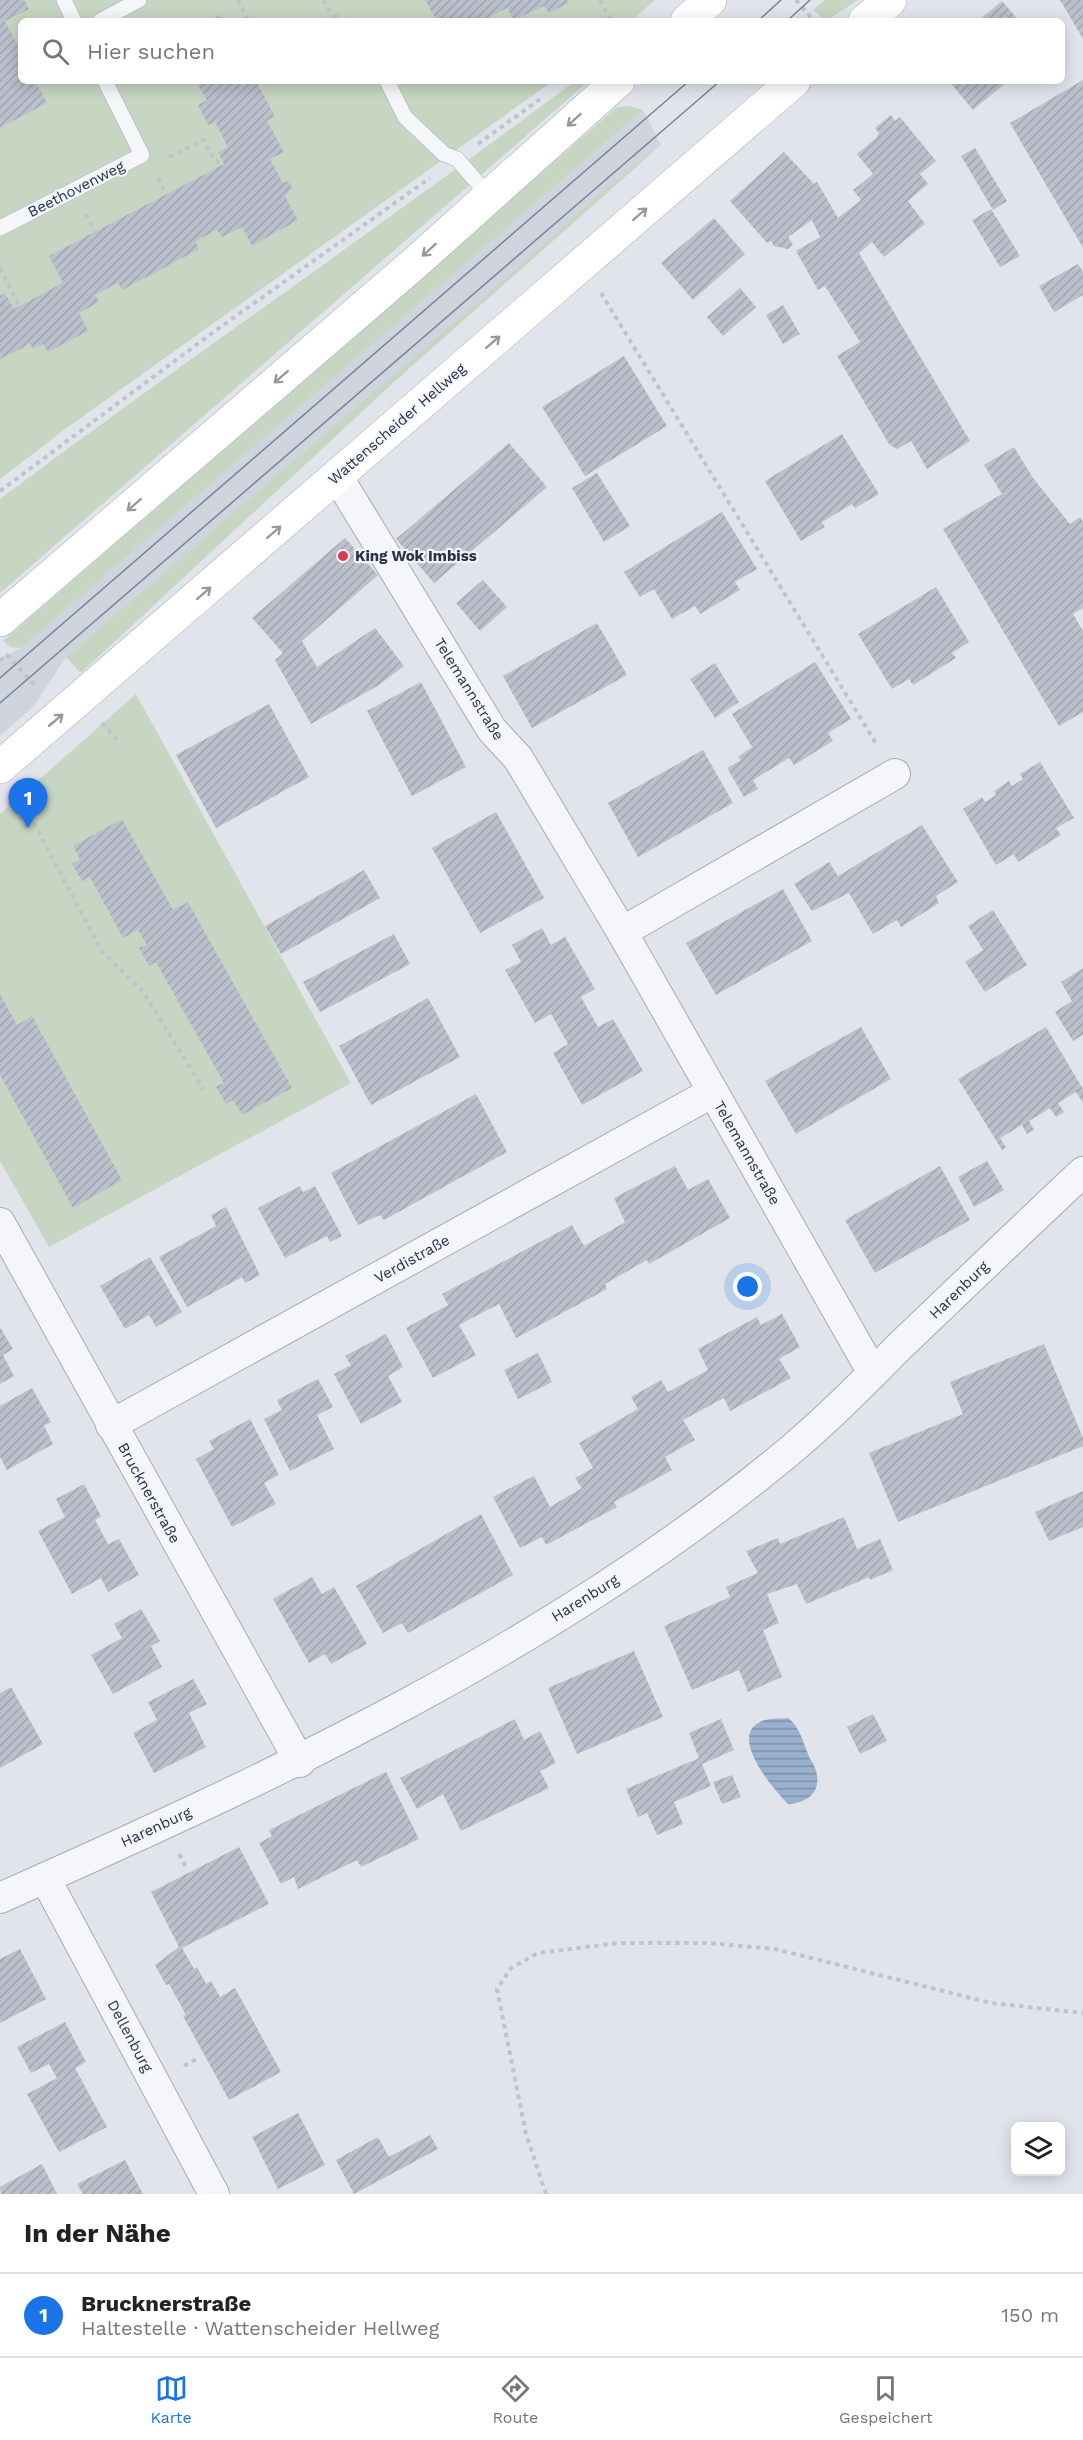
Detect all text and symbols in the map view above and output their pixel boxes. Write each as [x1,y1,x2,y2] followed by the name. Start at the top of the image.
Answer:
[18,18,1065,84] search box
[39,35,72,68] icon: search
[87,39,215,64] text: Hier suchen
[567,113,582,127] one-way arrow
[25,157,127,221] street label: Beethovenweg
[632,207,647,221] one-way arrow
[422,243,437,257] one-way arrow
[485,335,500,349] one-way arrow
[325,359,469,489] street label: Wattenscheider Hellweg
[273,371,289,384] one-way arrow
[127,498,142,512] one-way arrow
[266,525,281,539] one-way arrow
[355,547,477,565] place label: King Wok Imbiss
[336,549,350,563] marker: King Wok Imbiss
[196,586,212,599] one-way arrow
[430,635,508,743] street label: Telemannstraße
[48,713,64,726] one-way arrow
[9,778,48,828] pin: 1
[710,1098,784,1208] street label: Telemannstraße
[371,1231,453,1287] street label: Verdistraße
[926,1257,992,1323] street label: Harenburg
[733,1272,762,1301] your location
[114,1440,184,1546] street label: Brucknerstraße
[548,1570,622,1626] street label: Harenburg
[118,1803,194,1851] street label: Harenburg
[104,1997,156,2075] street label: Dellenburg
[1011,2122,1065,2176] map controls
[1011,2122,1065,2176] button: layers
[24,2218,171,2248] text: In der Nähe
[81,2291,251,2316] text: Brucknerstraße
[39,2303,48,2327] text: 1
[1001,2303,1059,2327] text: 150 m
[81,2316,439,2340] text: Haltestelle · Wattenscheider Hellweg
[150,2372,192,2427] tab: Karte
[492,2372,538,2427] tab: Route
[839,2372,933,2427] tab: Gespeichert

